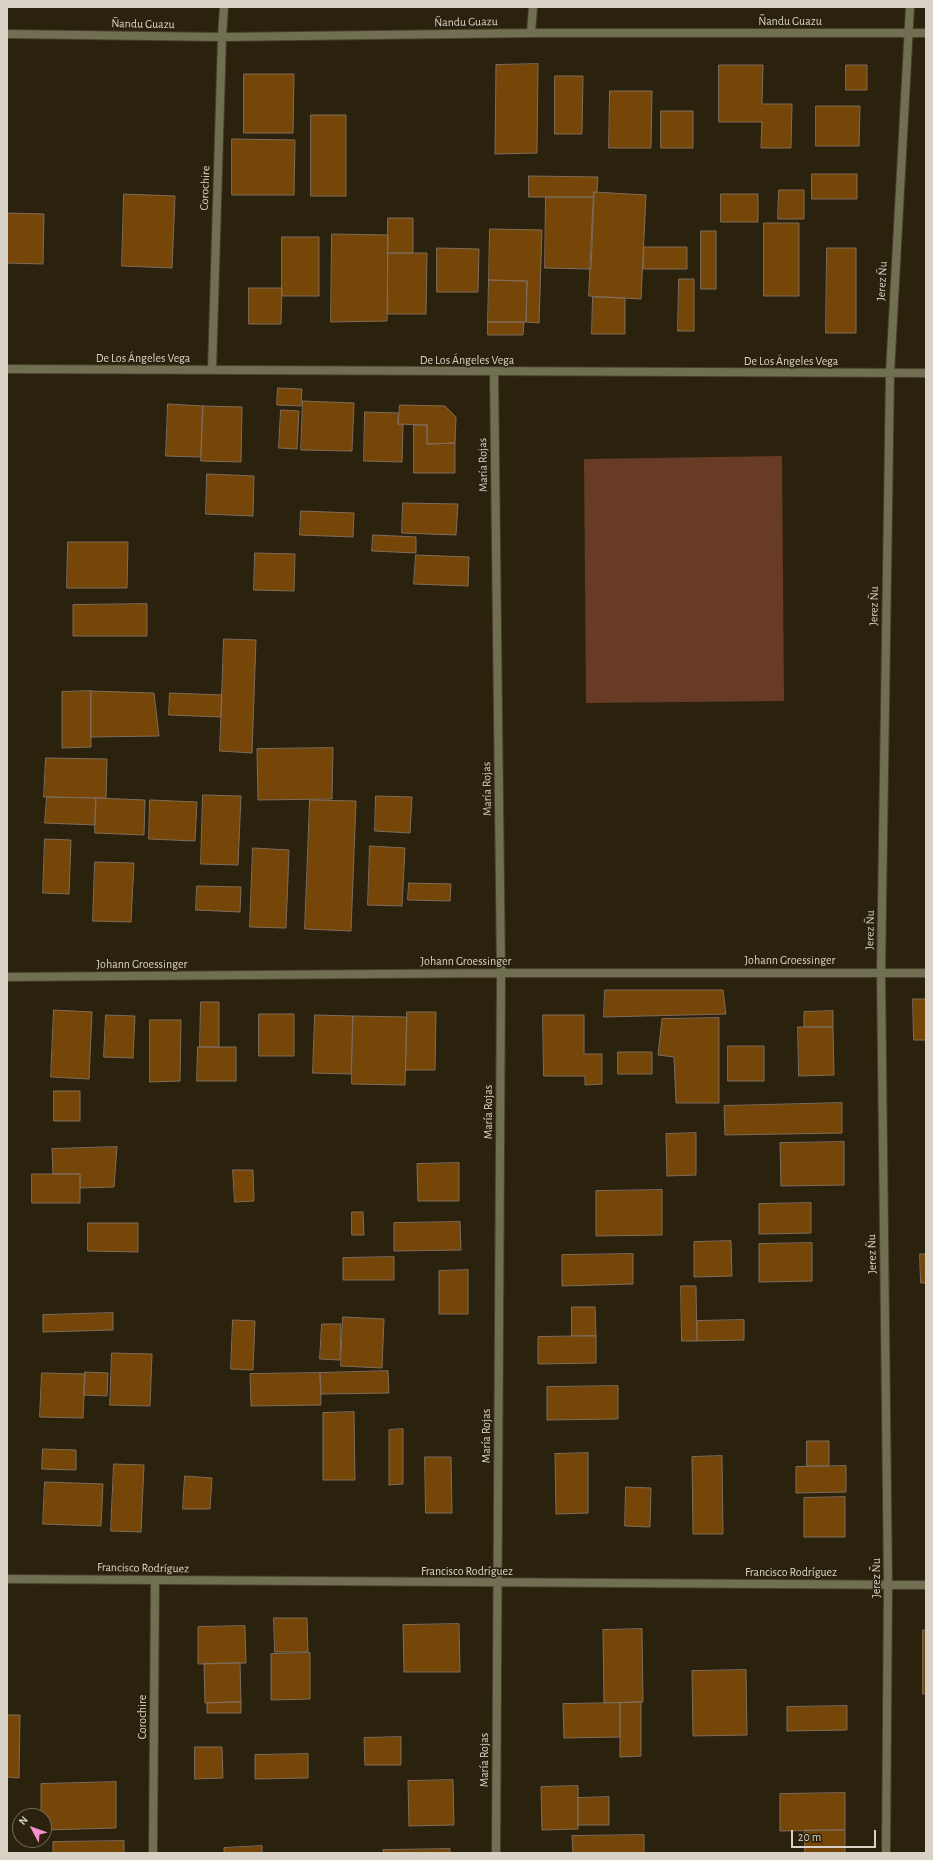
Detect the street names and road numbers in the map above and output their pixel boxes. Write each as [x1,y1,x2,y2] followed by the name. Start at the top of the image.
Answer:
[434,14,498,30] street label: Ñandu Guazu
[758,14,822,28] street label: Ñandu Guazu
[111,16,175,32] street label: Ñandu Guazu
[197,165,213,211] street label: Corochire
[874,261,890,301] street label: Jerez Ñu
[96,351,190,365] street label: De Los Ángeles Vega
[420,353,514,367] street label: De Los Ángeles Vega
[744,354,838,368] street label: De Los Ángeles Vega
[475,438,491,492] street label: María Rojas
[866,586,882,626] street label: Jerez Ñu
[479,762,495,816] street label: María Rojas
[862,910,878,950] street label: Jerez Ñu
[745,953,835,967] street label: Johann Groessinger
[421,954,511,968] street label: Johann Groessinger
[97,957,187,971] street label: Johann Groessinger
[481,1085,495,1139] street label: María Rojas
[864,1234,880,1274] street label: Jerez Ñu
[479,1409,493,1463] street label: María Rojas
[869,1558,883,1598] street label: Jerez Ñu
[97,1560,189,1576] street label: Francisco Rodríguez
[421,1564,513,1578] street label: Francisco Rodríguez
[745,1565,837,1579] street label: Francisco Rodríguez
[135,1695,149,1739] street label: Corochire
[477,1733,491,1787] street label: María Rojas

